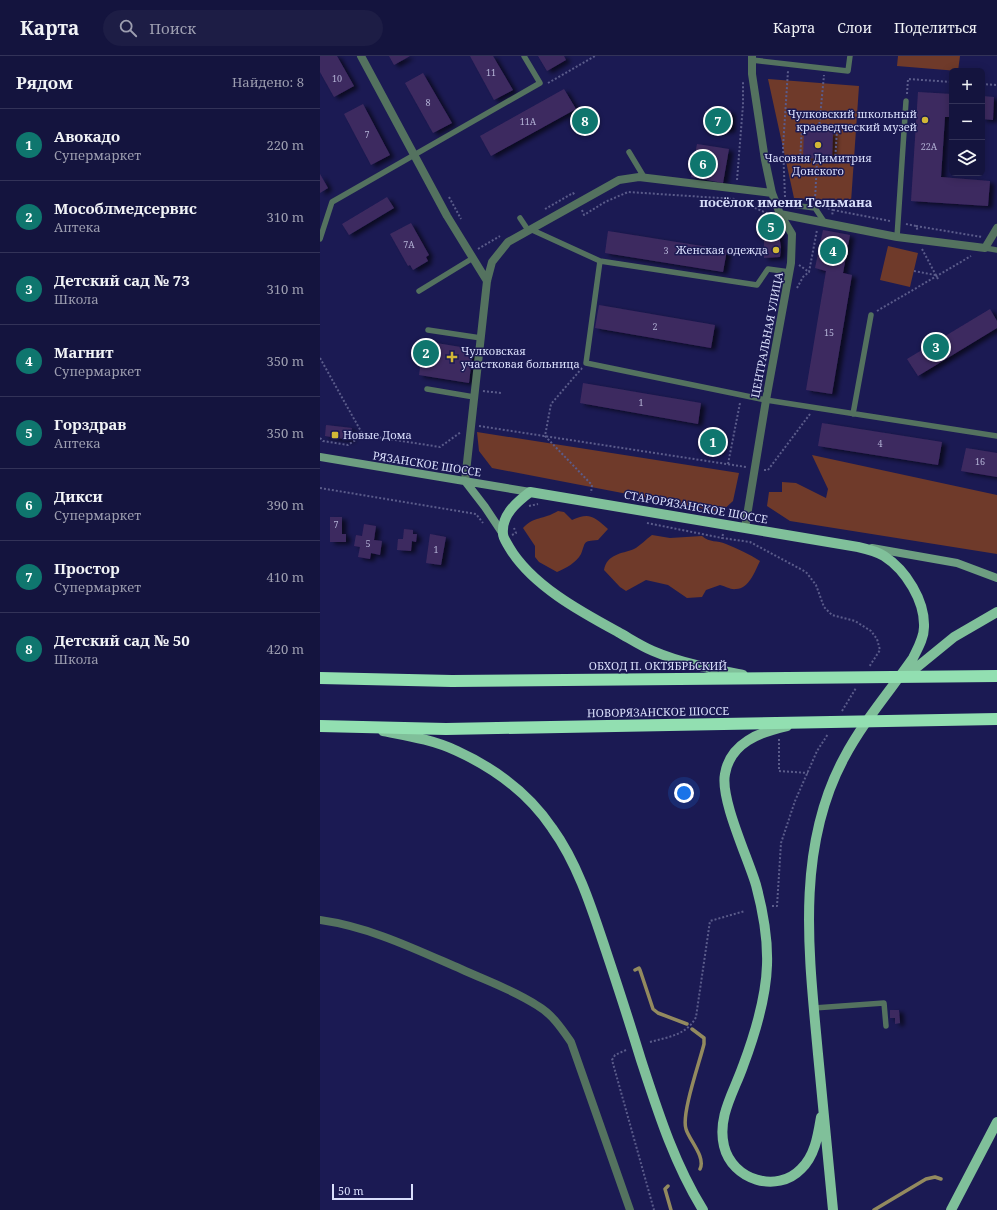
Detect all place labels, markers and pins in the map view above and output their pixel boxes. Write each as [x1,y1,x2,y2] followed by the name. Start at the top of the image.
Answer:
[572,106,598,136] pin: 8
[705,106,731,136] pin: 7
[787,106,917,134] place label: Чулковский школьный краеведческий музей
[920,115,930,125] marker: Чулковский школьный краеведческий музей
[813,140,823,150] marker: Часовня Димитрия Донского
[690,149,716,179] pin: 6
[764,150,872,178] place label: Часовня Димитрия Донского
[758,212,784,242] pin: 5
[820,236,846,266] pin: 4
[675,242,768,257] place label: Женская одежда
[771,245,781,255] marker: Женская одежда
[923,332,949,362] pin: 3
[413,338,439,368] pin: 2
[461,343,580,371] place label: Чулковская участковая больница
[446,351,458,363] marker: Чулковская участковая больница
[343,427,412,442] place label: Новые Дома
[700,427,726,457] pin: 1
[330,430,340,440] marker: Новые Дома

